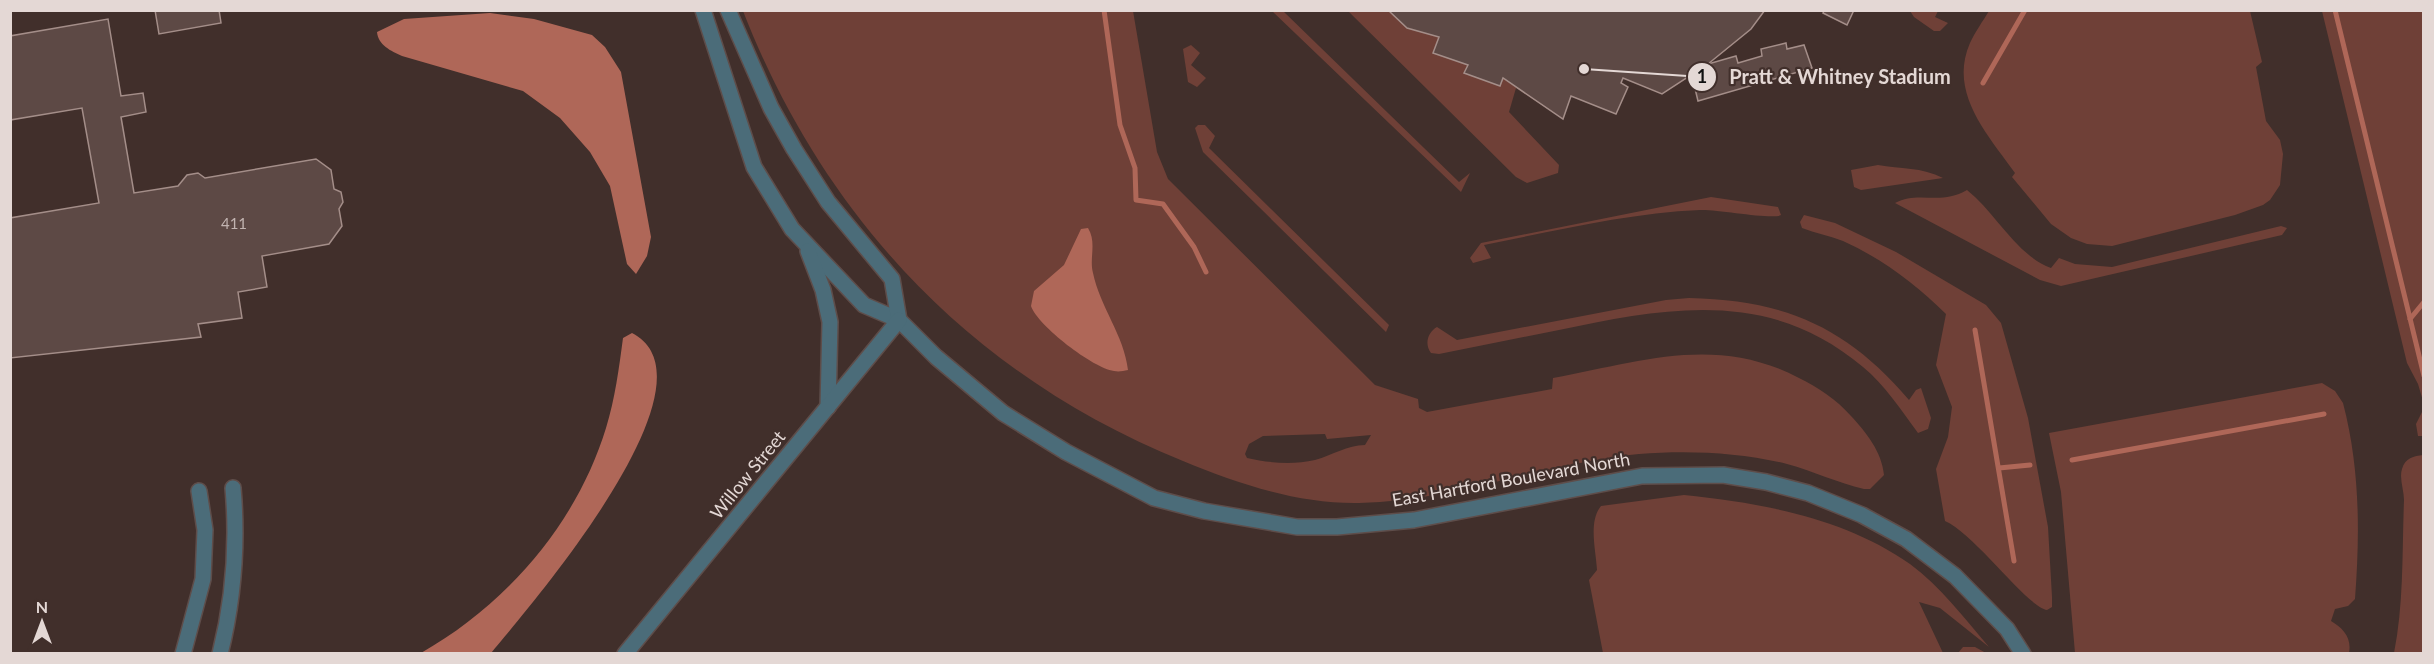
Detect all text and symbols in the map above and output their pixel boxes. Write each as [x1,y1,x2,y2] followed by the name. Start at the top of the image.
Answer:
[1687,58,1963,96] callout: Pratt & Whitney Stadium
[1729,64,1951,88] text: Pratt & Whitney Stadium
[1697,65,1707,87] text: 1
[221,214,247,232] house number: 411
[705,425,790,523] street label: Willow Street
[1390,447,1631,511] street label: East Hartford Boulevard North
[12,592,72,652] north arrow
[36,597,48,616] text: N

